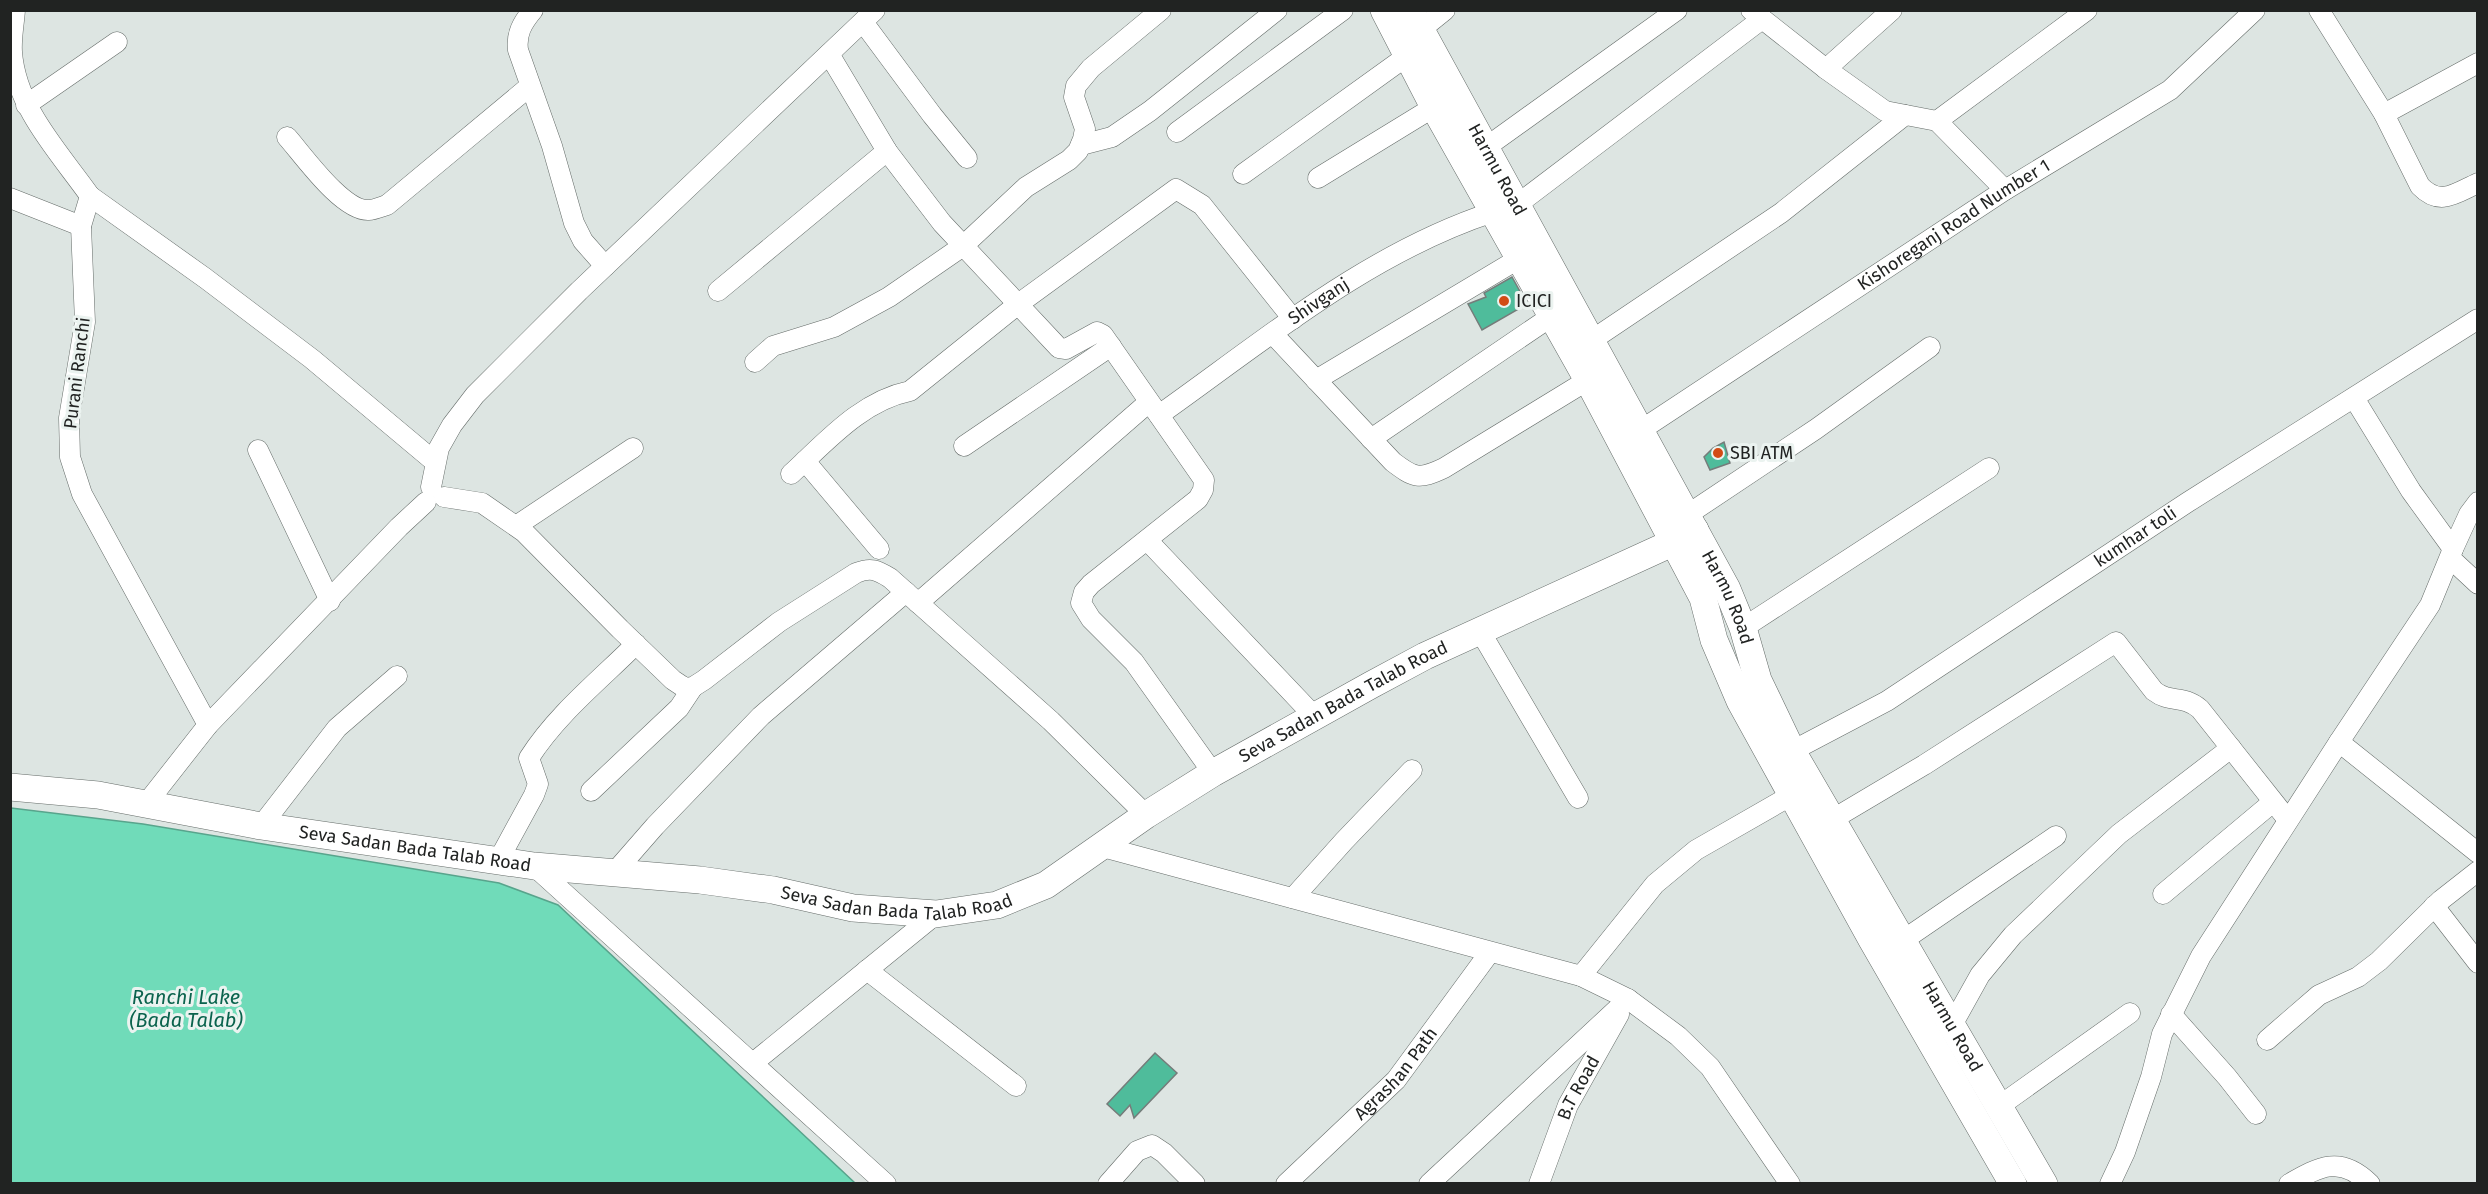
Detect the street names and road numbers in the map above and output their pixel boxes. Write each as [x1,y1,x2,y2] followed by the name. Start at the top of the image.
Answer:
[1463,120,1531,219] street label: Harmu Road
[1853,154,2054,295] street label: Kishoreganj Road Number 1
[1284,273,1353,329] street label: Shivganj
[59,316,95,430] street label: Purani Ranchi
[2090,502,2181,572] street label: kumhar toli
[1697,546,1758,647] street label: Harmu Road
[1235,636,1451,767] street label: Seva Sadan Bada Talab Road
[298,821,533,876] street label: Seva Sadan Bada Talab Road
[779,881,1016,925] street label: Seva Sadan Bada Talab Road
[1917,977,1987,1076] street label: Harmu Road
[1350,1023,1442,1125] street label: Agrashan Path
[1552,1052,1604,1123] street label: B.T Road

